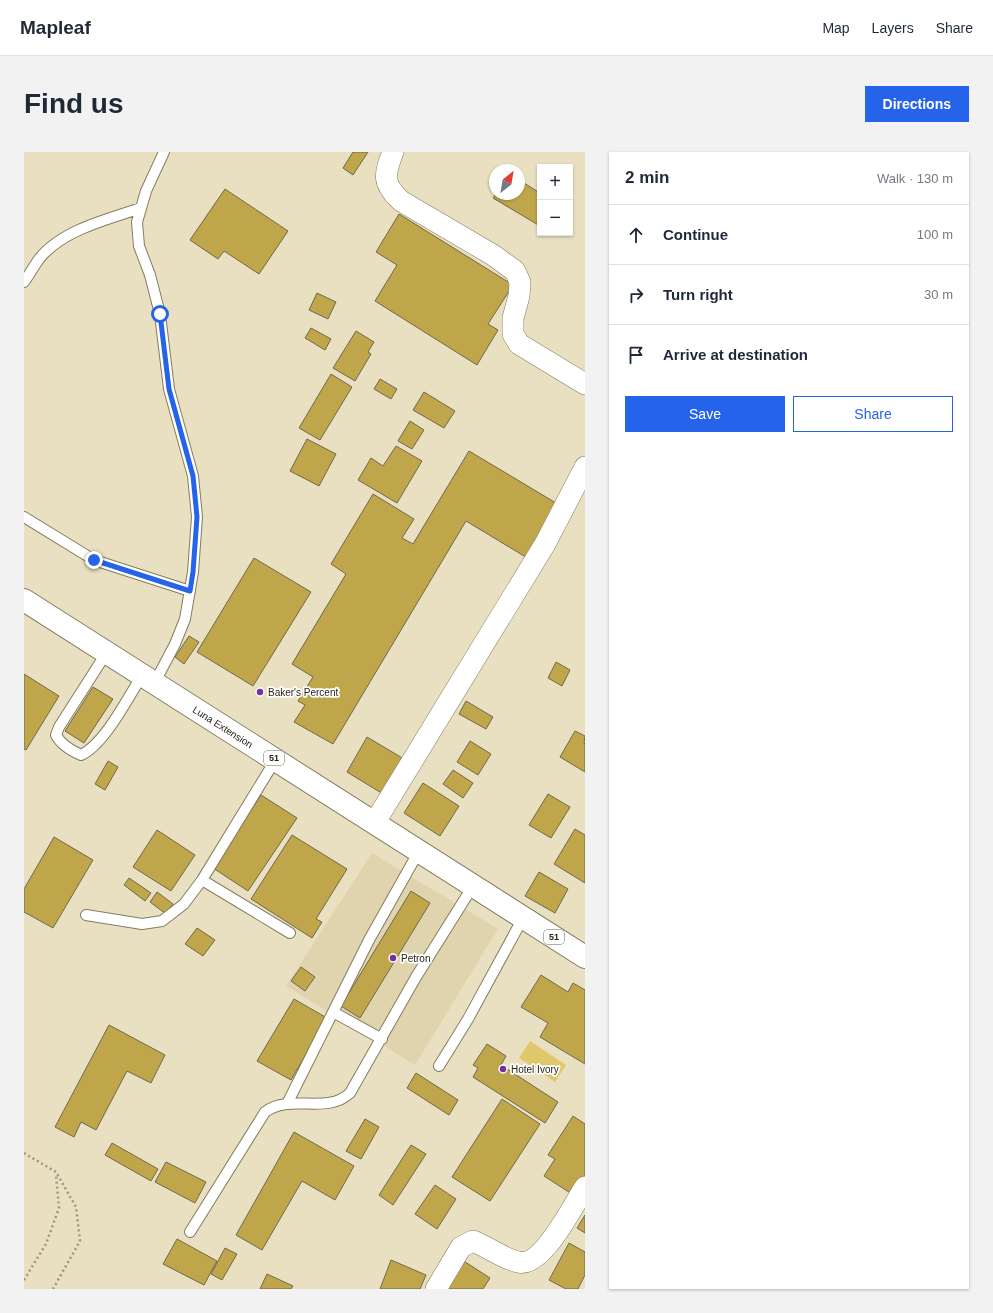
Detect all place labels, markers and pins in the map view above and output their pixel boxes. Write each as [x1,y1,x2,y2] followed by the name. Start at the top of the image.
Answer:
[255,687,265,697] marker: Baker's Percent
[268,687,338,698] place label: Baker's Percent
[388,953,398,963] marker: Petron
[401,953,430,964] place label: Petron
[498,1064,508,1074] marker: Hotel Ivory
[511,1064,559,1075] place label: Hotel Ivory

